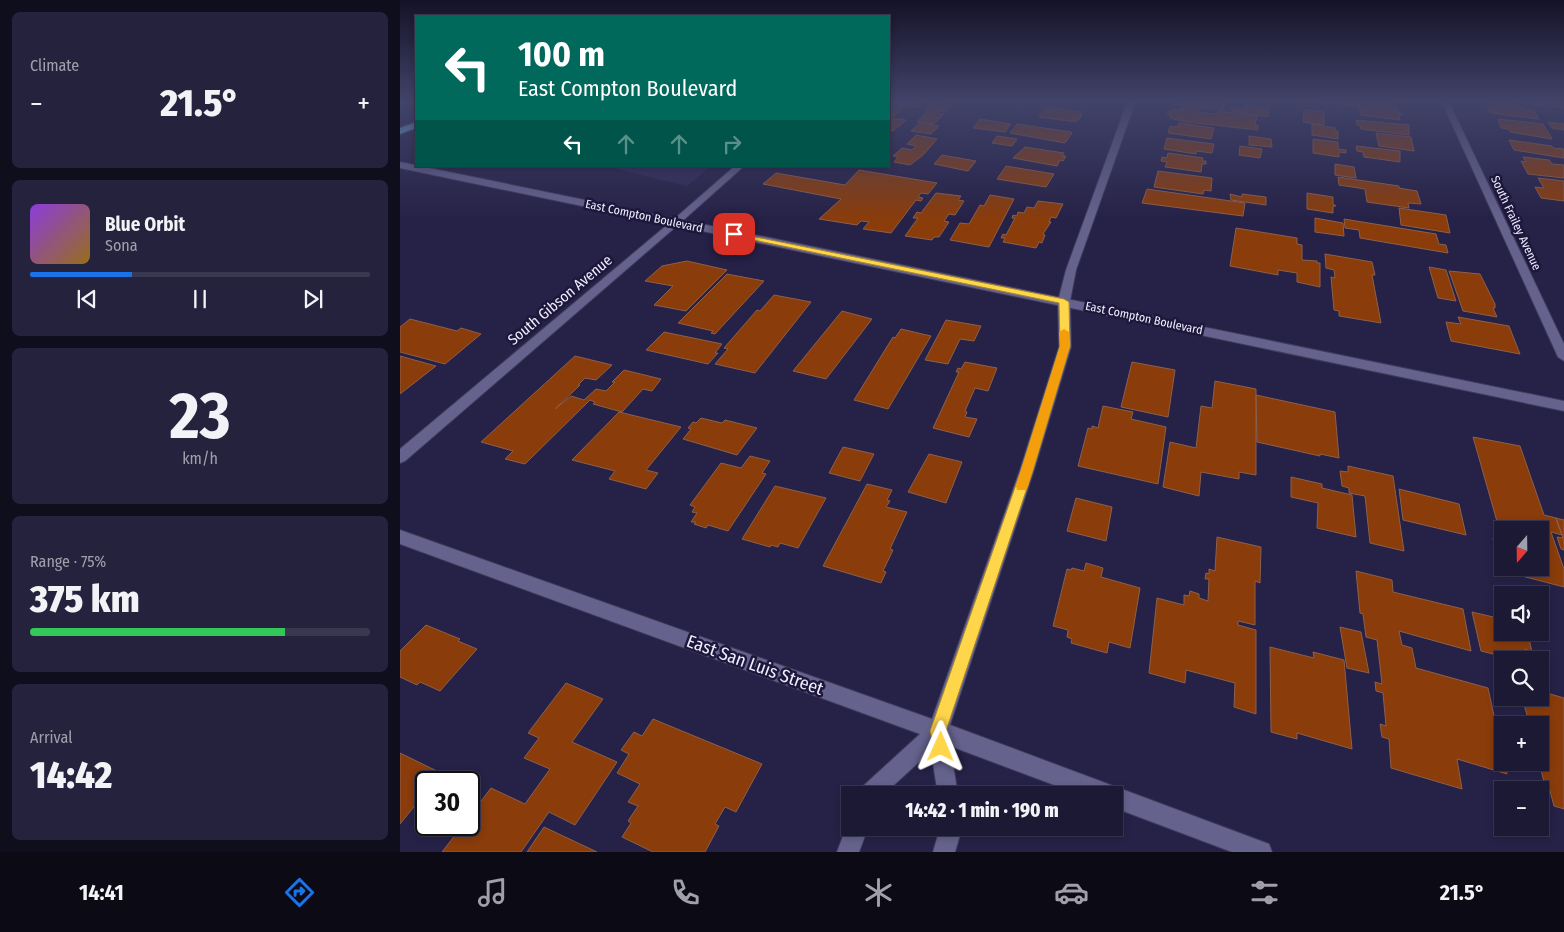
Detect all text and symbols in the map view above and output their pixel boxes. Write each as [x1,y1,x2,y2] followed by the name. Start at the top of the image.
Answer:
[518,33,605,75] text: 100 m
[435,35,500,100] icon: left
[30,56,79,75] text: Climate
[518,75,737,102] text: East Compton Boulevard
[160,80,240,126] text: 21.5°
[30,87,43,120] text: −
[357,87,370,120] text: +
[559,130,587,158] icon: left
[612,130,640,158] icon: ahead
[665,130,693,158] icon: ahead
[718,130,746,158] icon: right
[1488,174,1544,272] street label: South Frailey Avenue
[584,197,704,235] street label: East Compton Boulevard
[105,213,185,236] text: Blue Orbit
[713,213,755,255] pin
[720,220,748,248] icon: arrive
[105,236,138,255] text: Sona
[504,251,616,349] street label: South Gibson Avenue
[73,285,101,313] icon: previous
[186,285,214,313] icon: pause
[299,285,327,313] icon: next
[1084,299,1204,337] street label: East Compton Boulevard
[170,377,230,455] text: 23
[182,449,218,468] text: km/h
[1494,521,1549,576] north arrow
[1494,521,1549,836] map controls
[30,552,106,571] text: Range · 75%
[30,576,140,622] text: 375 km
[1494,586,1549,641] button: sound
[684,630,827,700] street label: East San Luis Street
[1494,651,1549,706] button: search
[1494,716,1549,771] button: +
[914,720,966,772] position arrow
[30,728,72,747] text: Arrival
[30,752,112,798] text: 14:42
[415,771,480,836] speed limit sign: 30
[1494,781,1549,836] button: −
[905,799,1059,822] text: 14:42 · 1 min · 190 m
[282,875,317,910] icon: directions
[475,875,510,910] icon: music
[668,875,703,910] icon: phone
[861,875,896,910] icon: climate
[1054,875,1089,910] icon: car
[1247,875,1282,910] icon: filters
[79,879,124,906] text: 14:41
[1440,879,1485,906] text: 21.5°

